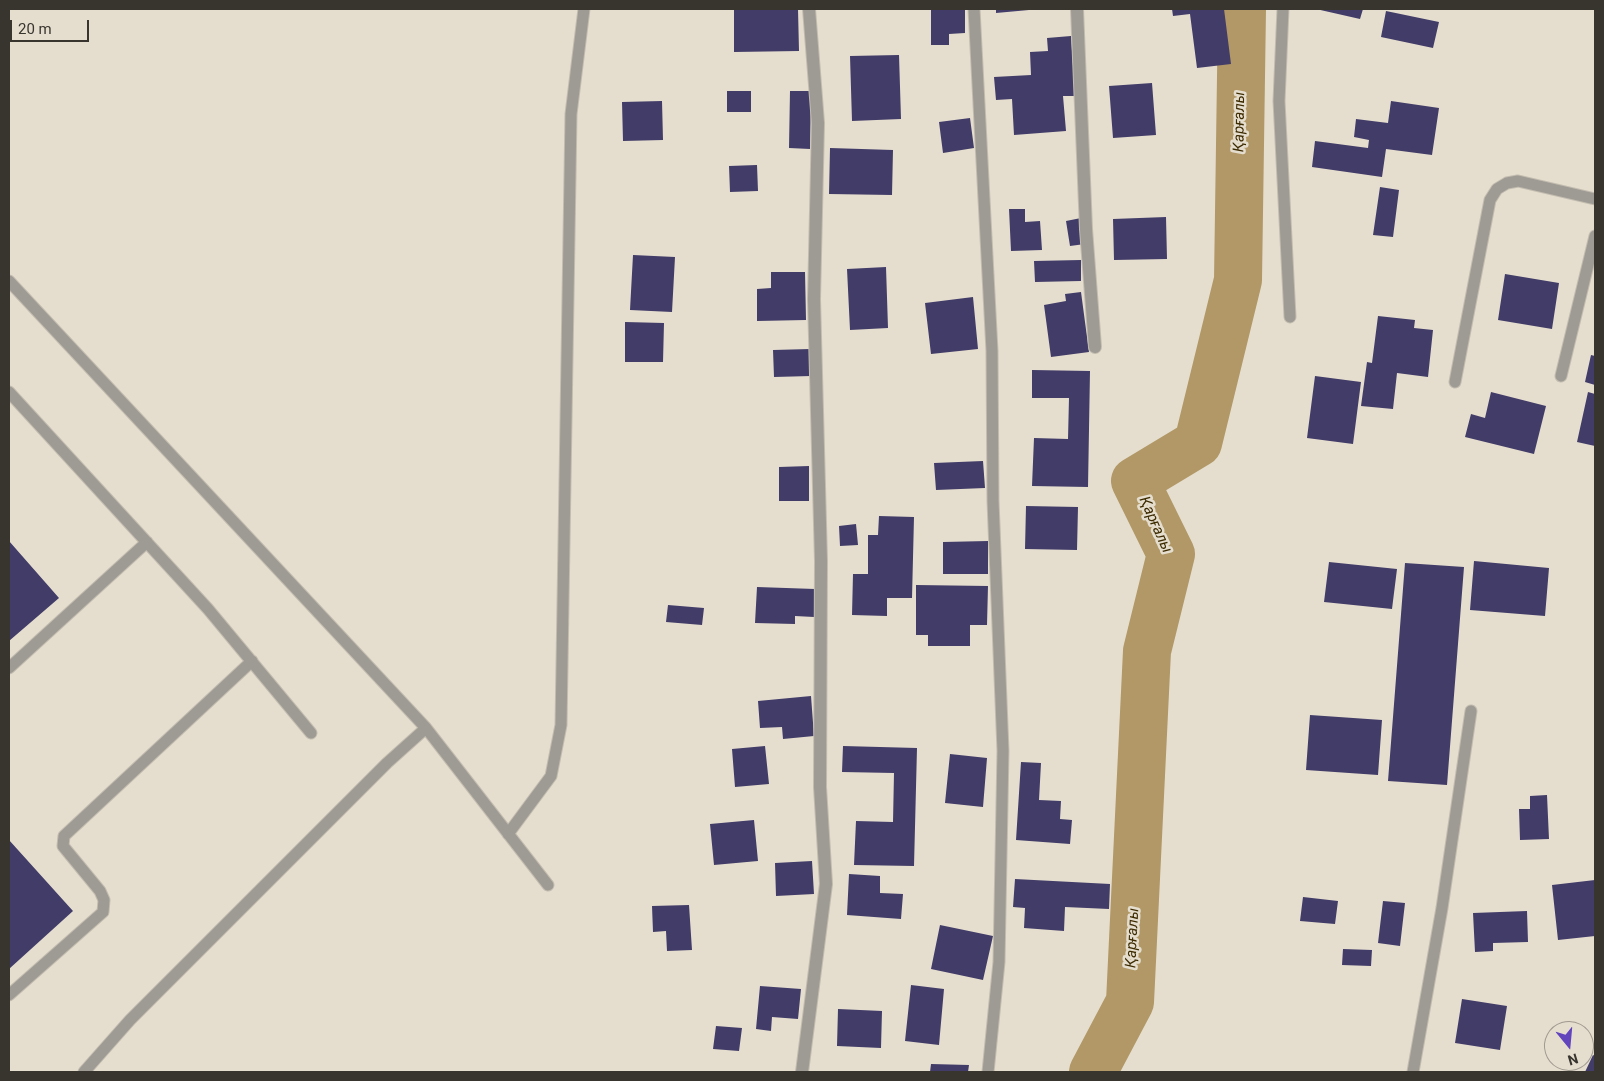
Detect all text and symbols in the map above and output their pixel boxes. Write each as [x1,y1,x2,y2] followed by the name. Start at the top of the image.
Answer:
[12,10,91,42] scale bar
[18,20,52,38] text: 20 m
[1230,92,1250,152] water label: Қарғалы
[1135,494,1175,556] water label: Қарғалы
[1122,907,1144,969] water label: Қарғалы
[1544,1021,1594,1071] north arrow
[1566,1050,1580,1068] text: N

